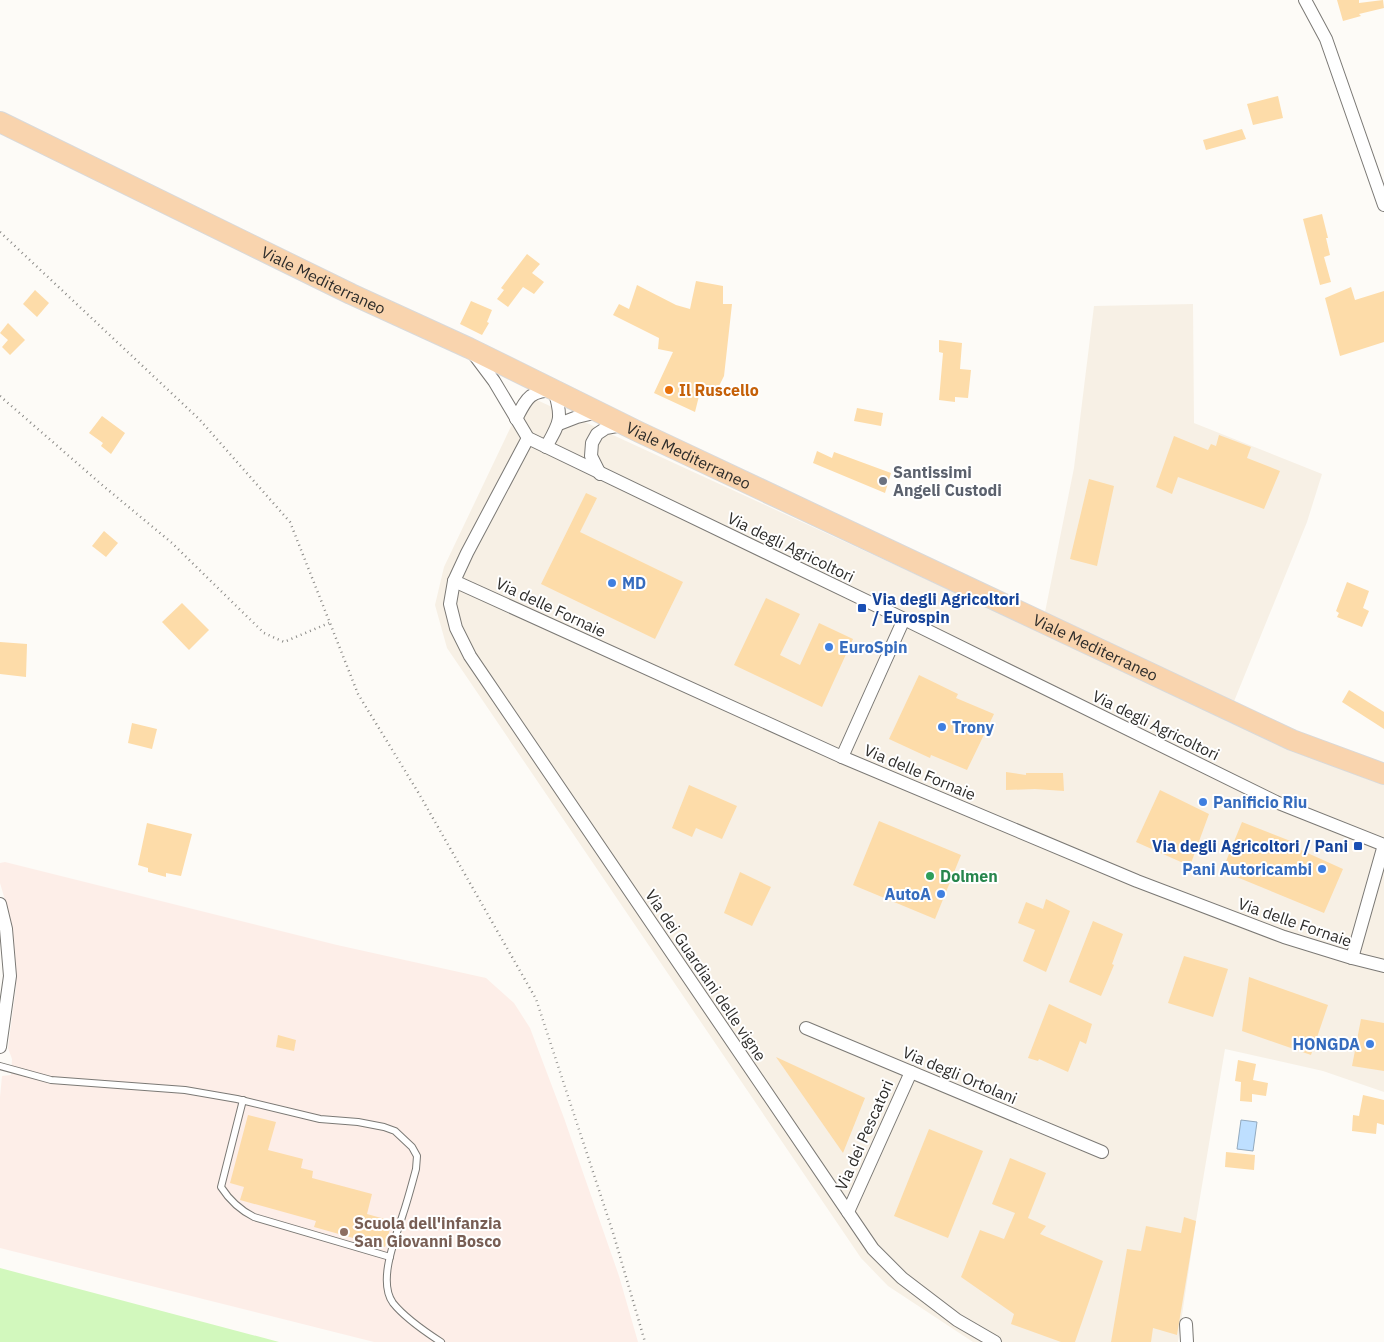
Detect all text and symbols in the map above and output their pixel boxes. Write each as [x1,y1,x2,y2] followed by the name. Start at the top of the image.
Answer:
[258,242,389,319] street label: Viale Mediterraneo
[679,380,759,400] place label: Il Ruscello
[663,384,675,396] marker: Il Ruscello
[623,417,754,493] street label: Viale Mediterraneo
[893,462,1002,500] place label: Santissimi Angeli Custodi
[877,475,889,487] marker: Santissimi Angeli Custodi
[724,508,858,586] street label: Via degli Agricoltori
[493,573,609,641] street label: Via delle Fornaie
[622,573,646,593] place label: MD
[606,577,618,589] marker: MD
[872,589,1020,627] place label: Via degli Agricoltori / Eurospin
[856,602,868,614] marker: Via degli Agricoltori / Eurospin
[1030,609,1161,685] street label: Viale Mediterraneo
[839,637,907,657] place label: EuroSpin
[823,641,835,653] marker: EuroSpin
[1089,686,1223,764] street label: Via degli Agricoltori
[952,717,994,737] place label: Trony
[936,721,948,733] marker: Trony
[861,740,979,805] street label: Via delle Fornaie
[1213,792,1307,812] place label: Panificio Riu
[1197,796,1209,808] marker: Panificio Riu
[1152,836,1348,856] place label: Via degli Agricoltori / Pani
[1352,840,1364,852] marker: Via degli Agricoltori / Pani
[1182,859,1312,879] place label: Pani Autoricambi
[1316,863,1328,875] marker: Pani Autoricambi
[940,866,998,886] place label: Dolmen
[924,870,936,882] marker: Dolmen
[884,884,931,904] place label: AutoA
[641,885,771,1065] street label: Via dei Guardiani delle vigne
[935,888,947,900] marker: AutoA
[1235,893,1355,951] street label: Via delle Fornaie
[1292,1034,1360,1054] place label: HONGDA
[1364,1038,1376,1050] marker: HONGDA
[900,1042,1020,1108] street label: Via degli Ortolani
[831,1077,897,1193] street label: Via dei Pescatori
[354,1213,502,1251] place label: Scuola dell'infanzia San Giovanni Bosco
[338,1226,350,1238] marker: Scuola dell'infanzia San Giovanni Bosco

